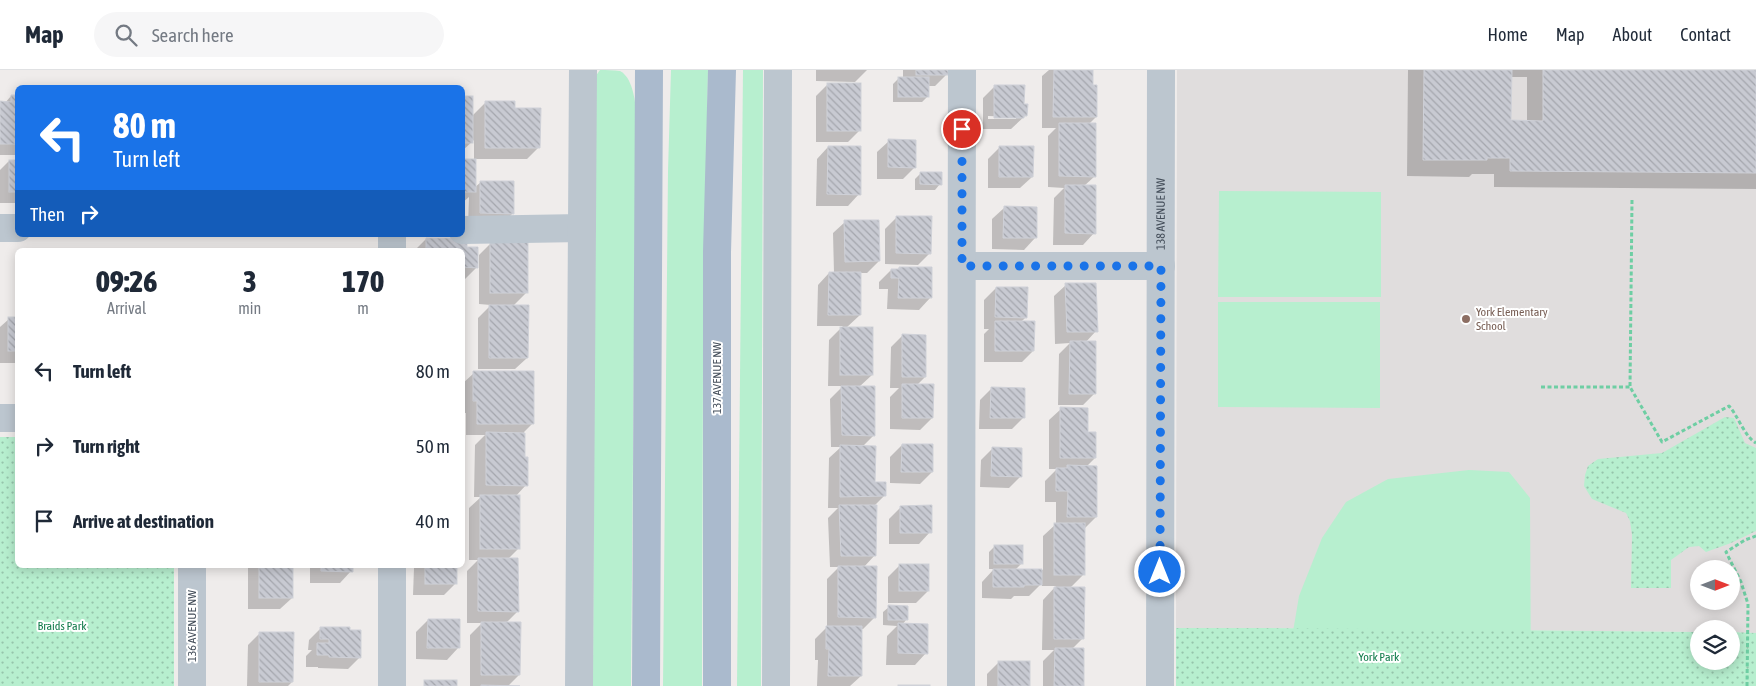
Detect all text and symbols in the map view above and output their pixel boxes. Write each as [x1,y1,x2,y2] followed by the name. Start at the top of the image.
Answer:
[94,12,444,57] search box
[25,21,64,48] text: Map
[112,21,140,49] icon: search
[152,24,234,46] text: Search here
[1488,24,1528,45] text: Home
[1556,24,1585,45] text: Map
[1613,24,1652,45] text: About
[1680,24,1731,45] text: Contact
[30,105,95,170] icon: left
[113,105,176,145] text: 80 m
[941,108,983,150] pin
[948,115,976,143] icon: arrive
[113,146,180,172] text: Turn left
[1154,178,1168,250] street label: 138 AVENUE NW
[75,200,103,228] icon: right
[30,203,65,225] text: Then
[96,264,157,298] text: 09:26
[243,264,257,298] text: 3
[342,264,384,298] text: 170
[107,299,146,317] text: Arrival
[238,299,261,317] text: min
[357,299,369,317] text: m
[1476,305,1548,333] place label: York Elementary School
[1460,313,1472,325] marker: York Elementary School
[710,342,724,414] street label: 137 AVENUE NW
[30,357,58,385] icon: left
[73,360,131,382] text: Turn left
[416,360,450,382] text: 80 m
[30,432,58,460] icon: right
[73,435,140,457] text: Turn right
[416,435,450,457] text: 50 m
[30,507,58,535] icon: arrive
[73,510,214,532] text: Arrive at destination
[416,510,450,532] text: 40 m
[1133,545,1185,597] position arrow
[1690,560,1740,610] north arrow
[1690,560,1740,670] map controls
[185,590,199,662] street label: 136 AVENUE NW
[38,619,87,633] park label: Braids Park
[1690,620,1740,670] button: layers
[1359,650,1400,664] park label: York Park

